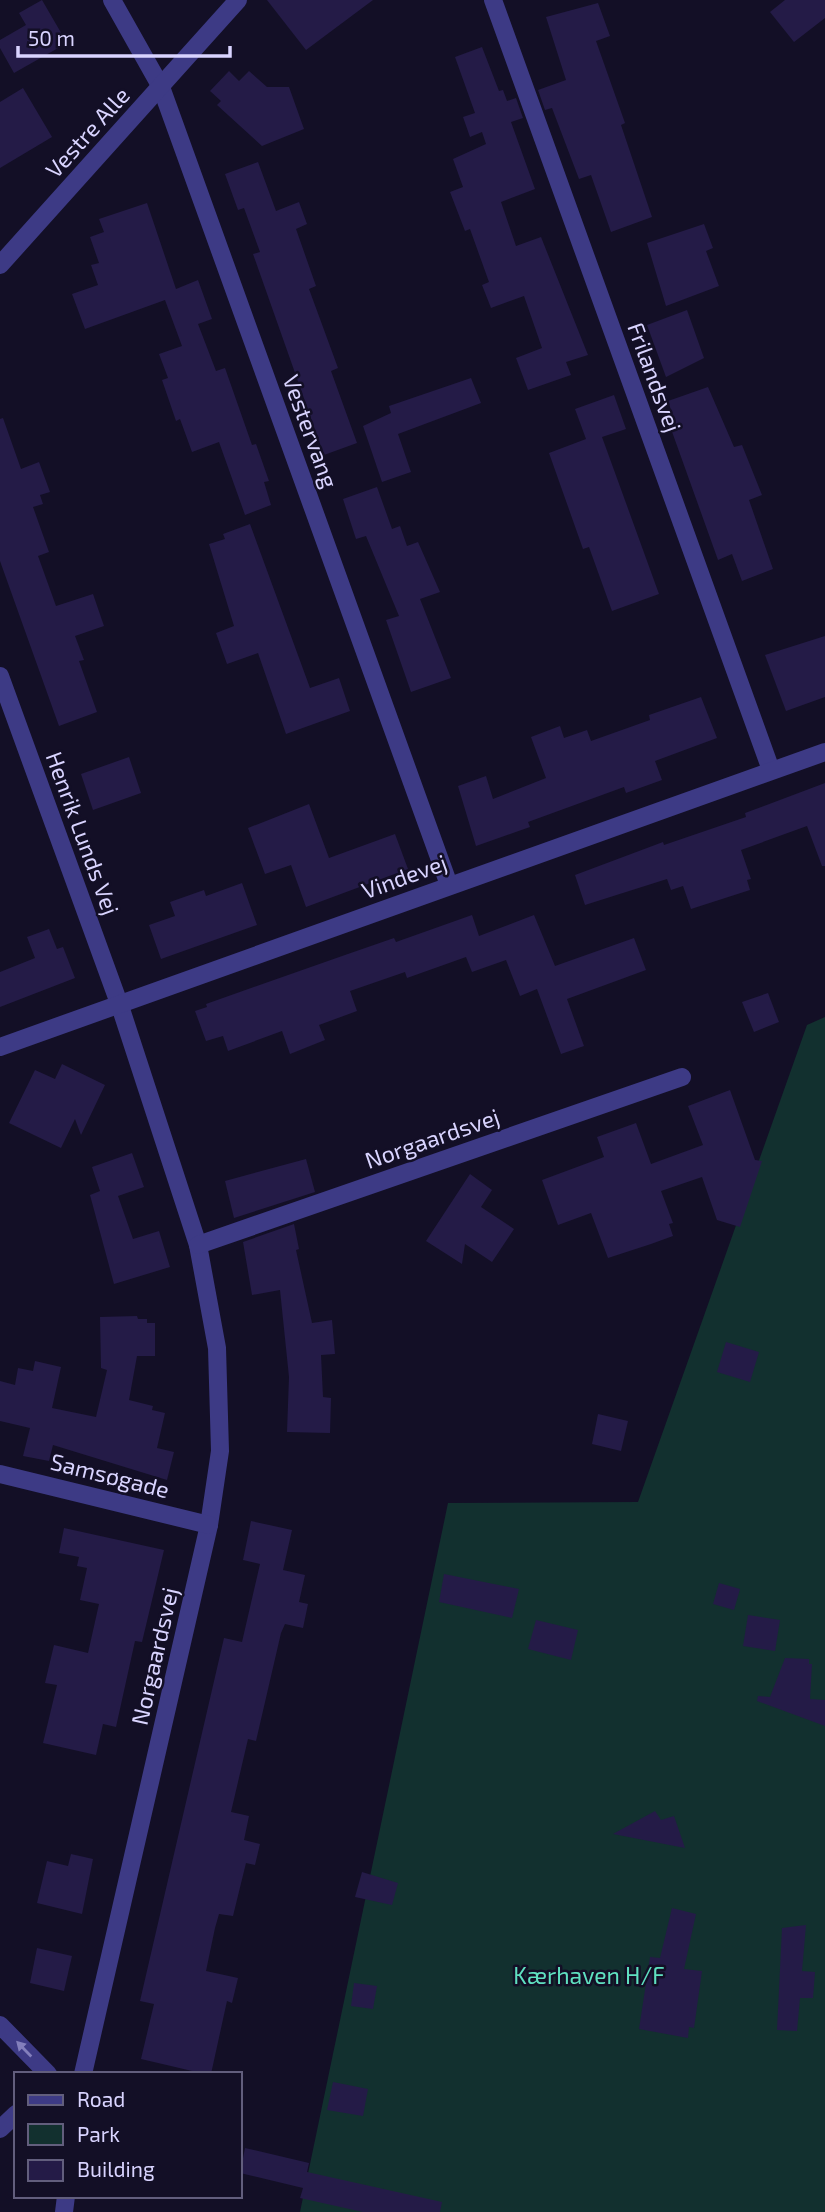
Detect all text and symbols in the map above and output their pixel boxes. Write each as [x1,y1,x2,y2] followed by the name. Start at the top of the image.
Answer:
[18,14,229,58] scale bar
[28,25,75,50] text: 50 m
[39,81,135,183] street label: Vestre Alle
[622,318,688,436] street label: Frilandsvej
[278,371,344,492] street label: Vestervang
[41,748,125,918] street label: Henrik Lunds Vej
[358,848,450,904] street label: Vindevej
[361,1102,503,1174] street label: Norgaardsvej
[48,1447,172,1503] street label: Samsøgade
[125,1584,183,1728] street label: Norgaardsvej
[513,1961,665,1989] park label: Kærhaven H/F
[15,2041,32,2058] one-way arrow
[14,2072,242,2198] legend
[77,2086,125,2111] text: Road
[77,2121,120,2146] text: Park
[77,2156,155,2181] text: Building

